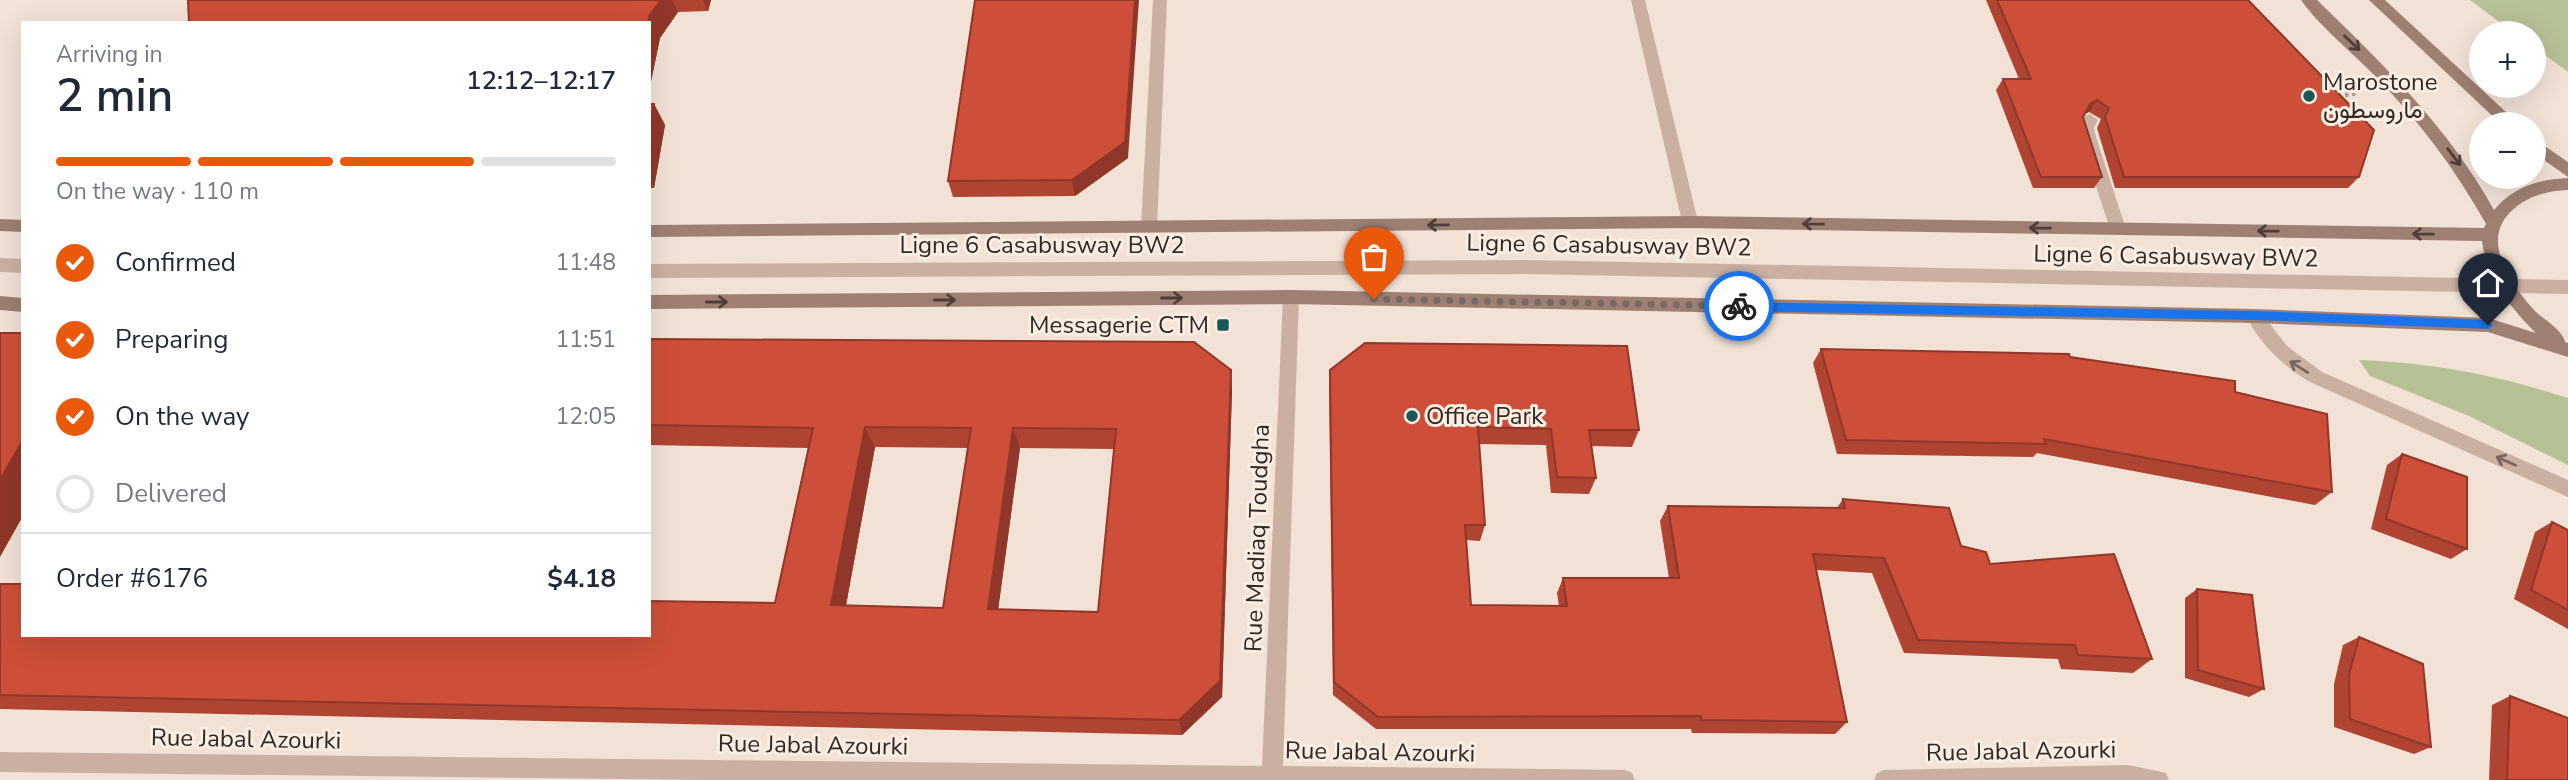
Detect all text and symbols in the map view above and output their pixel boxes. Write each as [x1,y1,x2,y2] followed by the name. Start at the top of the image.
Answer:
[2469,21,2546,189] map controls
[2469,21,2546,98] button: +
[2343,34,2360,51] one-way arrow
[56,39,163,70] text: Arriving in
[466,63,616,98] text: 12:12–12:17
[56,64,173,127] text: 2 min
[2323,66,2437,126] place label: Marostone ماروسطون
[2301,88,2317,104] marker: Marostone ماروسطون
[2469,112,2546,189] button: −
[2446,148,2461,167] one-way arrow
[56,176,259,207] text: On the way · 110 m
[1801,217,1824,231] one-way arrow
[1427,218,1450,231] one-way arrow
[2029,221,2052,234] one-way arrow
[2256,225,2279,238] one-way arrow
[1344,227,1404,299] pin
[1466,227,1752,263] street label: Ligne 6 Casabusway BW2
[2411,227,2434,241] one-way arrow
[899,229,1185,261] street label: Ligne 6 Casabusway BW2
[1355,238,1393,276] icon: bag
[2033,238,2319,274] street label: Ligne 6 Casabusway BW2
[56,244,94,282] icon: check
[115,245,236,280] text: Confirmed
[556,247,616,278] text: 11:48
[2458,253,2518,325] pin
[2469,264,2507,302] icon: home
[1704,271,1774,341] courier
[1720,287,1758,325] icon: bike
[1161,291,1184,305] one-way arrow
[933,293,956,307] one-way arrow
[706,295,729,309] one-way arrow
[1029,309,1209,341] place label: Messagerie CTM
[1215,317,1231,333] marker: Messagerie CTM
[56,321,94,359] icon: check
[115,322,228,357] text: Preparing
[556,324,616,355] text: 11:51
[2289,359,2309,373] one-way arrow
[56,398,94,436] icon: check
[115,399,249,434] text: On the way
[1426,400,1544,432] place label: Office Park
[556,401,616,432] text: 12:05
[1404,408,1420,424] marker: Office Park
[1237,424,1277,652] street label: Rue Madiaq Toudgha
[2495,454,2517,467] one-way arrow
[115,476,227,511] text: Delivered
[56,561,208,596] text: Order #6176
[547,561,616,596] text: $4.18
[151,721,341,757] street label: Rue Jabal Azourki
[718,727,908,763] street label: Rue Jabal Azourki
[1926,733,2116,769] street label: Rue Jabal Azourki
[1285,734,1475,770] street label: Rue Jabal Azourki

